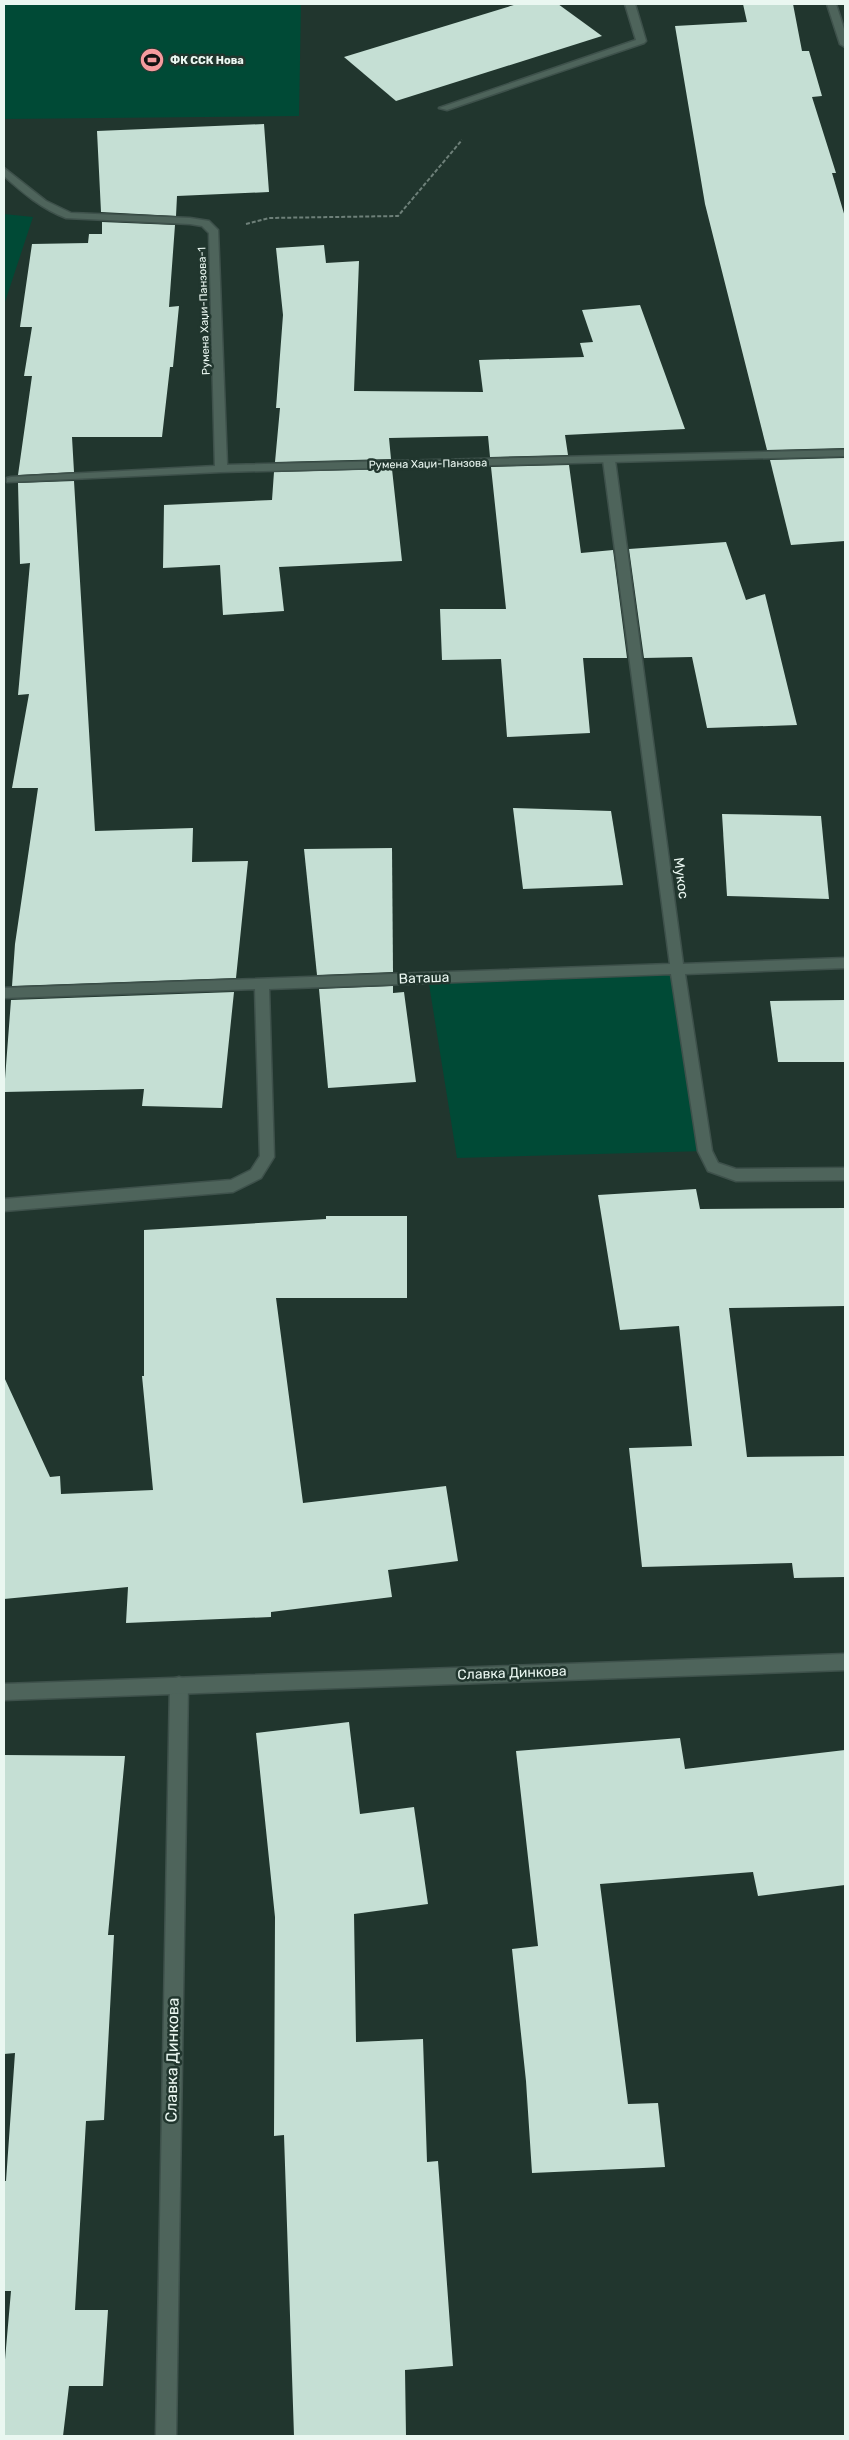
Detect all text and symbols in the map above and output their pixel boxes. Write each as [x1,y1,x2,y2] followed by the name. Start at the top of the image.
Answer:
[139,47,165,73] sports icon: ФК ССК Нова
[170,54,244,67] place label: ФК ССК Нова
[195,247,213,375] street label: Румена Хаџи-Панзова-1
[369,456,487,472] street label: Румена Хаџи-Панзова
[670,856,692,900] street label: Мукос
[398,969,450,987] street label: Ваташа
[457,1663,567,1683] street label: Славка Динкова
[161,1997,183,2123] street label: Славка Динкова

